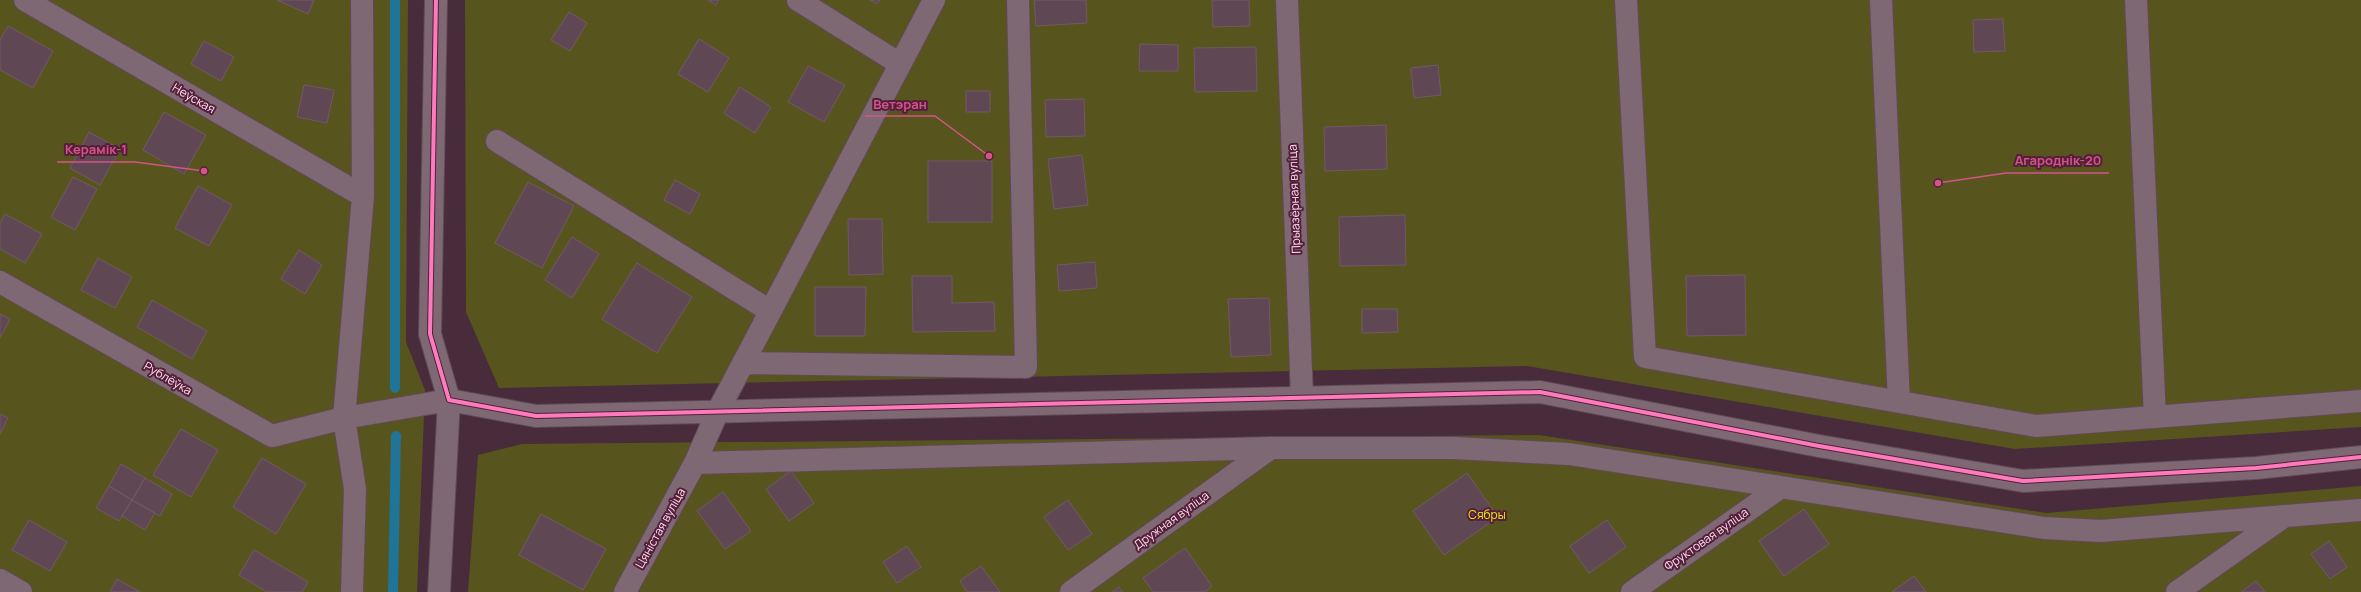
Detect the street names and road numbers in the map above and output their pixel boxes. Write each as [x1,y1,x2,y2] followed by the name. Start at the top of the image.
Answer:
[169,79,219,117] street label: Неўская
[1284,144,1304,254] street label: Прыазёрная вуліца
[141,357,195,399] street label: Рублёўка
[631,485,689,571] street label: Цяністая вуліца
[1130,487,1212,553] street label: Дружная вуліца
[1661,504,1751,574] street label: Фруктовая вуліца

